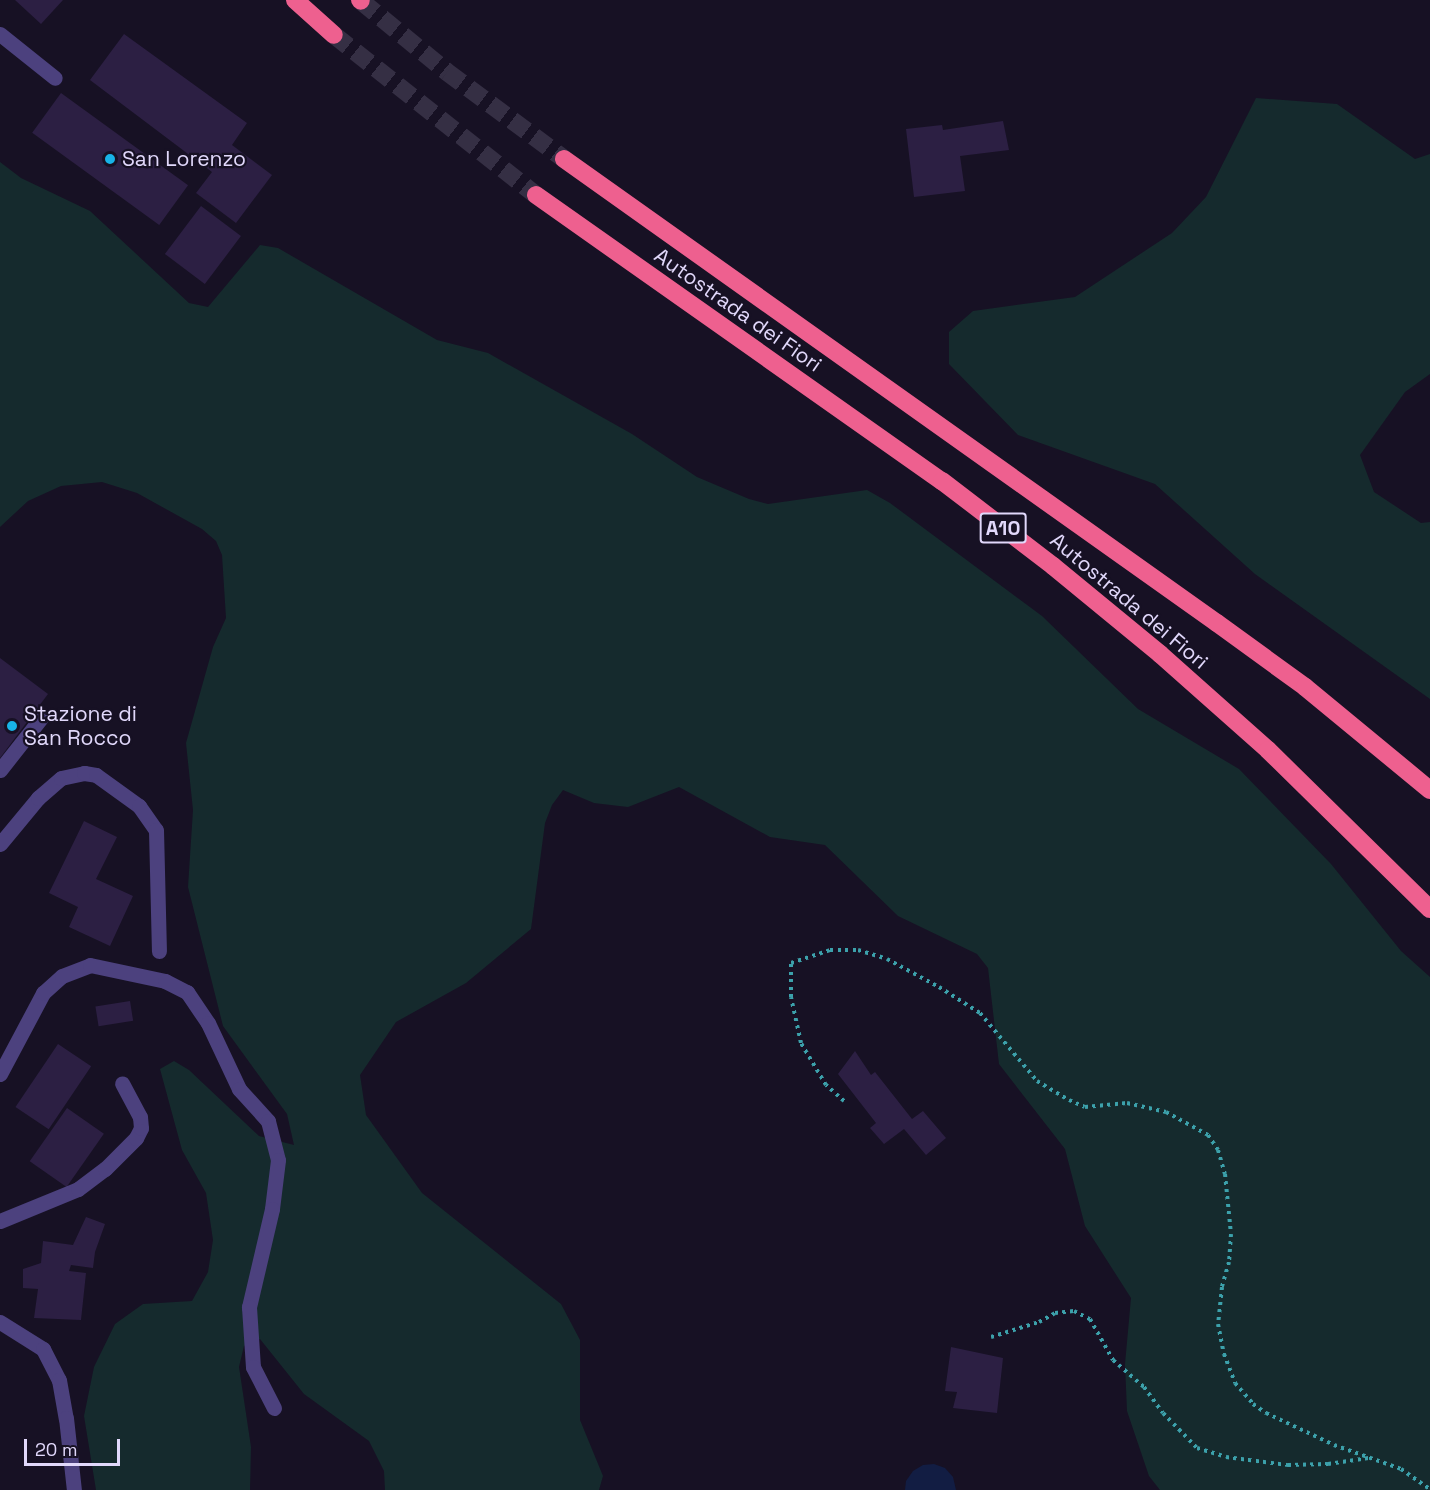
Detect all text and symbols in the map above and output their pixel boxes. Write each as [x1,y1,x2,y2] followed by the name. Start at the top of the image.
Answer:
[122,146,246,172] place label: San Lorenzo
[103,152,117,166] marker: San Lorenzo
[650,243,826,377] street label: Autostrada dei Fiori
[979,511,1027,545] road number: A10
[1045,528,1213,674] street label: Autostrada dei Fiori
[24,701,137,751] place label: Stazione di San Rocco
[5,719,19,733] marker: Stazione di San Rocco
[27,1427,123,1465] scale bar
[35,1438,78,1461] text: 20 m

